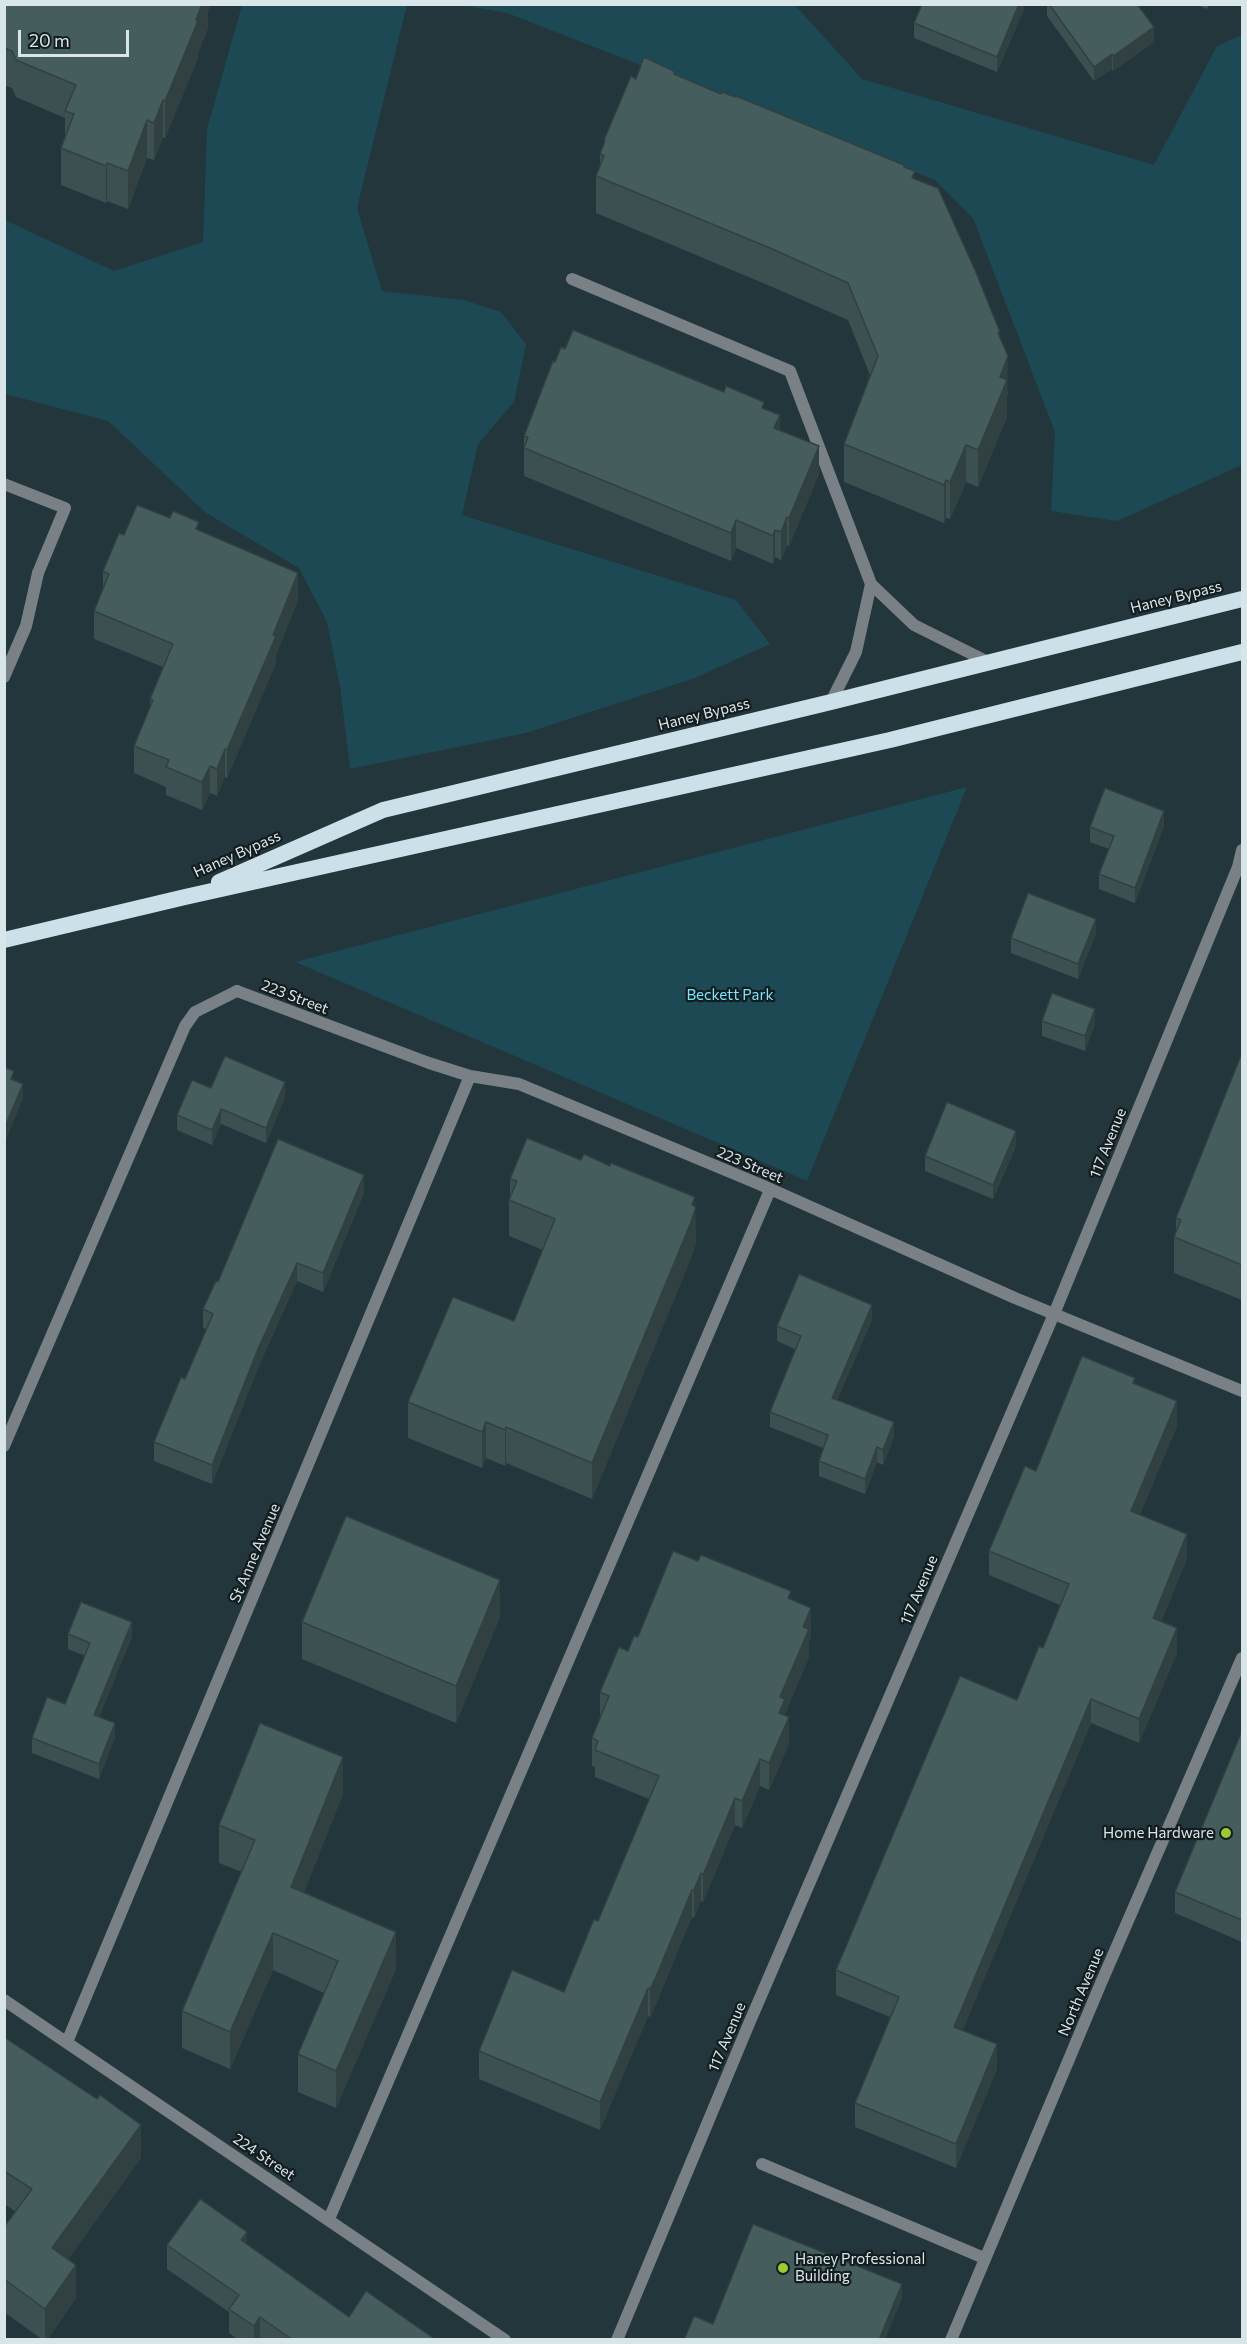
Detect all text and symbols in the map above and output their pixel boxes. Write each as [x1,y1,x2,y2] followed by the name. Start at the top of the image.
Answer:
[21,18,132,56] scale bar
[29,29,70,51] text: 20 m
[1128,577,1224,617] street label: Haney Bypass
[656,694,752,734] street label: Haney Bypass
[191,827,283,881] street label: Haney Bypass
[259,976,331,1018] street label: 223 Street
[686,986,774,1004] park label: Beckett Park
[1086,1105,1130,1181] street label: 117 Avenue
[714,1143,786,1187] street label: 223 Street
[226,1501,284,1605] street label: St Anne Avenue
[896,1553,942,1627] street label: 117 Avenue
[1103,1824,1214,1842] place label: Home Hardware
[1219,1826,1233,1840] marker: Home Hardware
[1054,1945,1108,2039] street label: North Avenue
[704,2000,750,2074] street label: 117 Avenue
[230,2130,298,2184] street label: 224 Street
[795,2250,925,2285] place label: Haney Professional Building
[776,2261,790,2275] marker: Haney Professional Building

